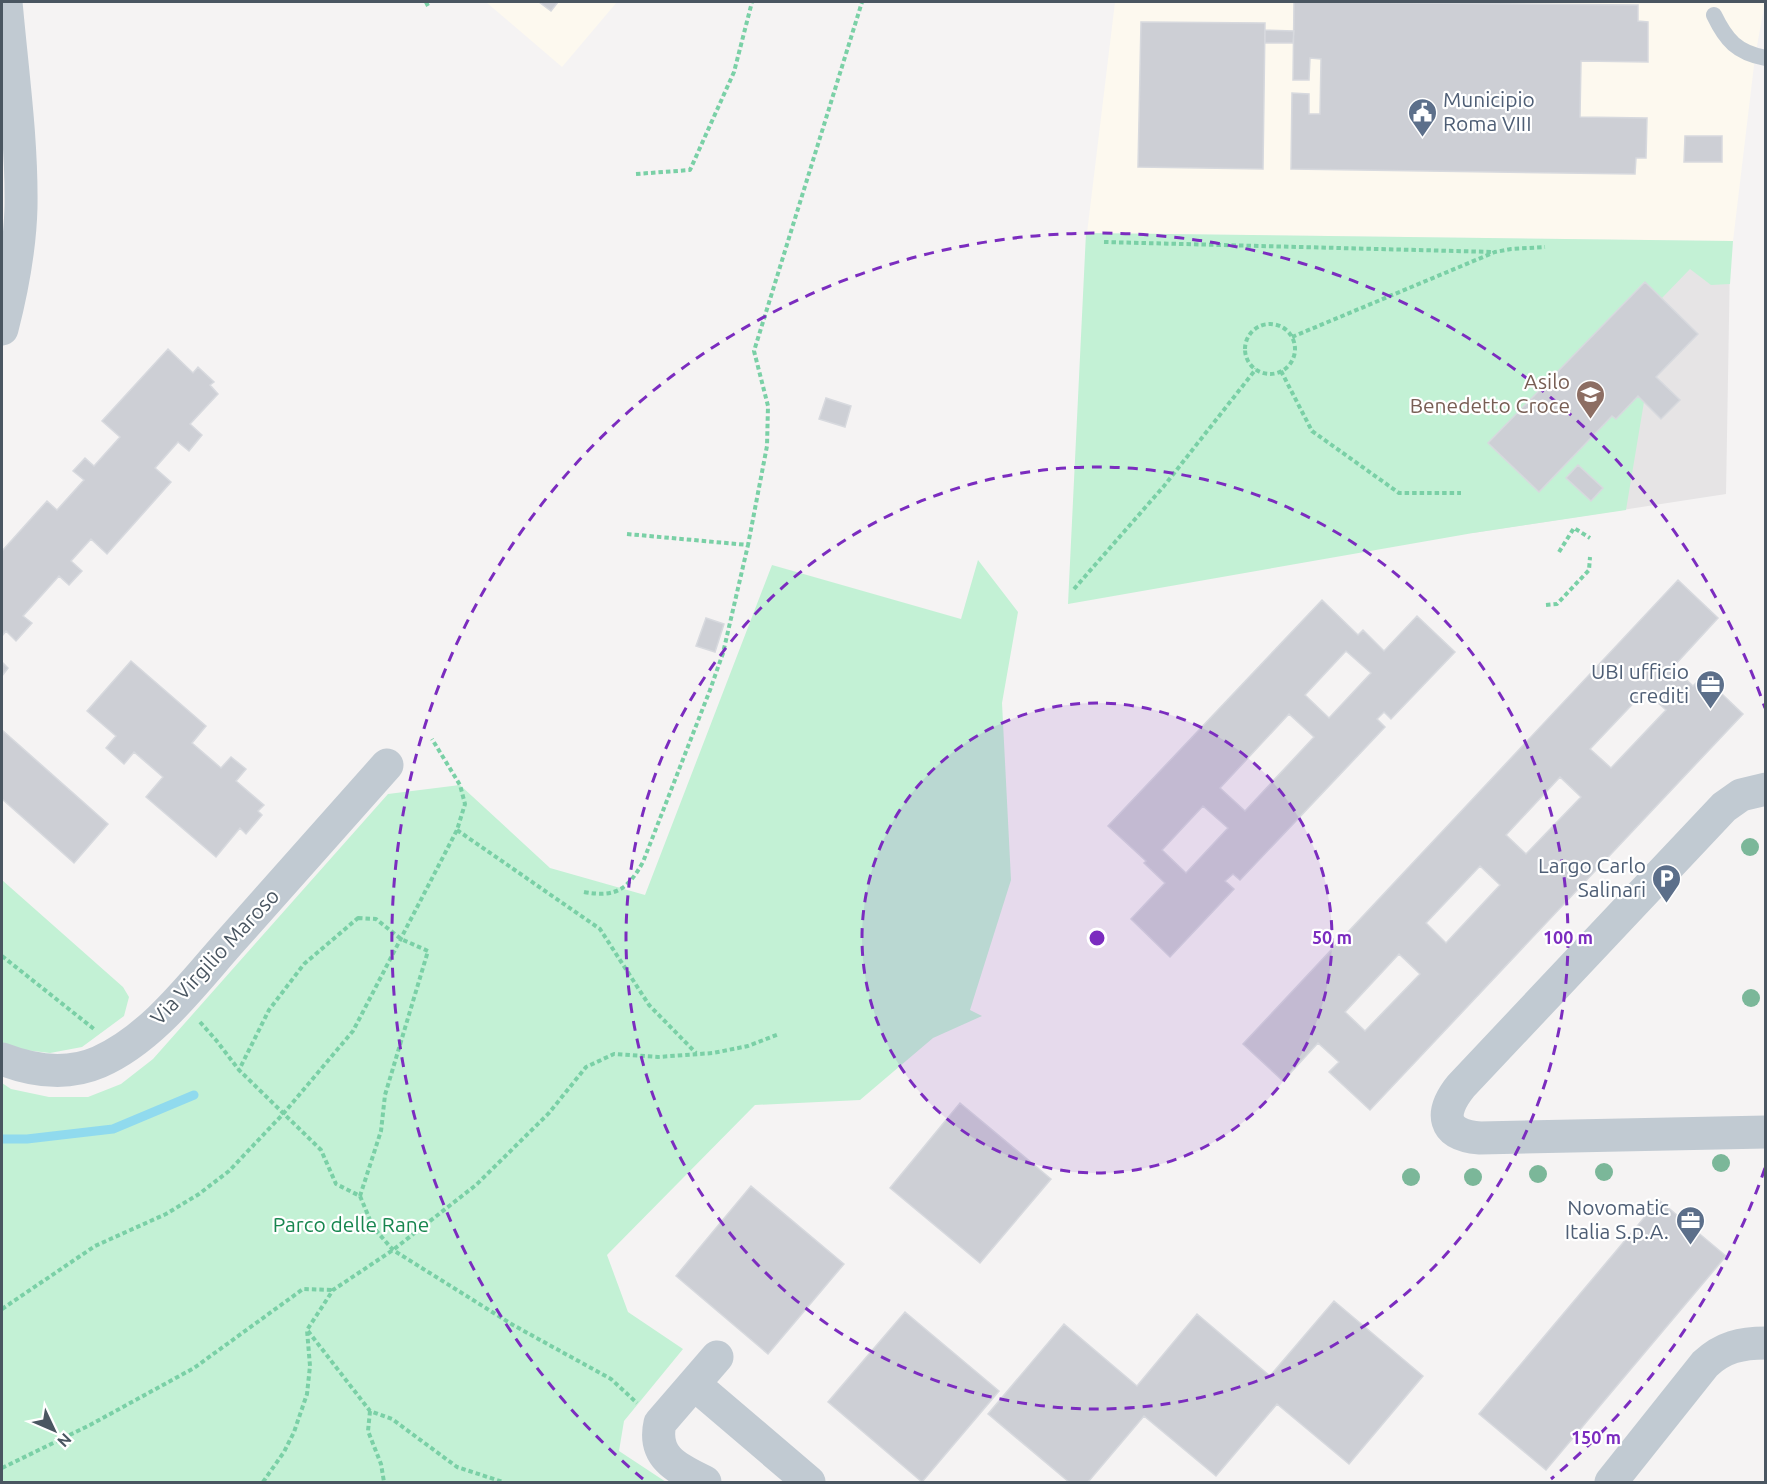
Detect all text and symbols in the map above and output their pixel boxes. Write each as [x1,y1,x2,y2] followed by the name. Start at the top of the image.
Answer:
[1443,87,1535,135] place label: Municipio Roma VIII
[1406,96,1438,138] public building icon: Municipio Roma VIII
[1410,369,1570,417] place label: Asilo Benedetto Croce
[1575,378,1607,420] school or university icon: Asilo Benedetto Croce
[1591,659,1689,707] place label: UBI ufficio crediti
[1694,668,1726,710] office icon: UBI ufficio crediti
[1538,853,1646,901] place label: Largo Carlo Salinari
[1651,862,1683,904] parking icon: Largo Carlo Salinari
[145,883,284,1029] street label: Via Virgilio Maroso
[1312,927,1352,947] text: 50 m
[1543,927,1593,947] text: 100 m
[1087,928,1107,948] centre of rings
[1565,1195,1669,1243] place label: Novomatic Italia S.p.A.
[1674,1204,1706,1246] office icon: Novomatic Italia S.p.A.
[273,1212,429,1236] park label: Parco delle Rane
[24,1400,84,1460] north arrow
[1571,1427,1621,1447] text: 150 m
[54,1430,75,1451] text: N

